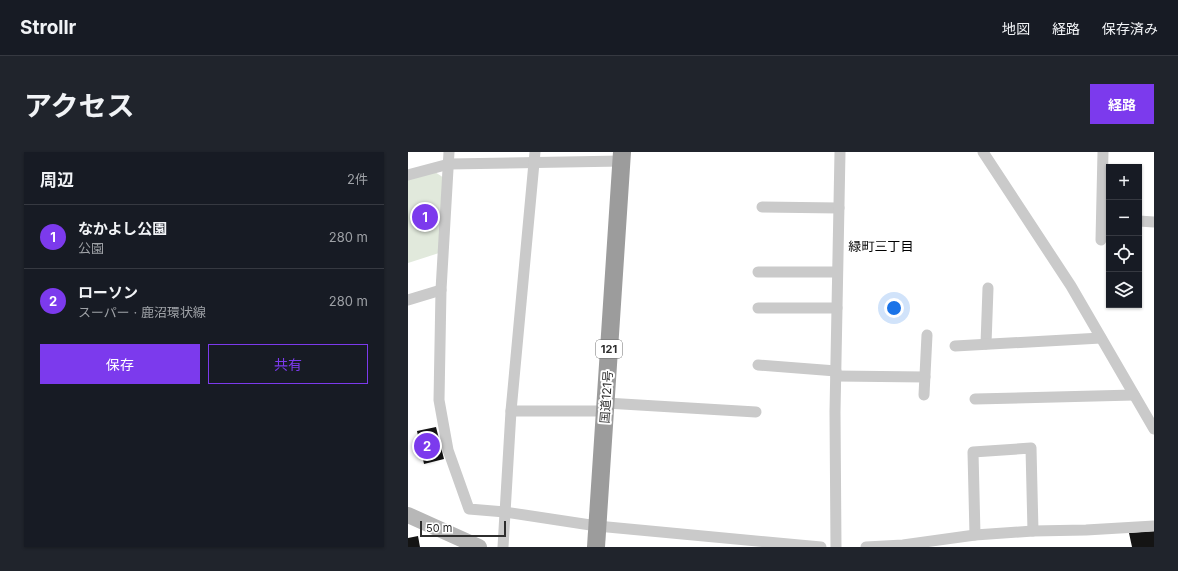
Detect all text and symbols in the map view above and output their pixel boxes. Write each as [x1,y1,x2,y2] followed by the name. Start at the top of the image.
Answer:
[20,16,76,39] text: Strollr
[1002,20,1030,37] text: 地図
[1052,20,1080,37] text: 経路
[1102,20,1158,37] text: 保存済み
[1090,84,1154,124] button: 経路
[24,89,135,123] text: アクセス
[1106,164,1142,308] map controls
[1106,164,1142,200] button: +
[40,170,74,190] text: 周辺
[347,171,368,187] text: 2件
[1106,200,1142,236] button: −
[412,202,438,232] pin: 1
[78,219,167,238] text: なかよし公園
[50,229,56,245] text: 1
[329,229,368,245] text: 280 m
[1106,236,1142,272] button: locate
[848,238,914,254] district label: 緑町三丁目
[78,240,104,256] text: 公園
[1106,272,1142,308] button: layers
[78,283,138,302] text: ローソン
[49,293,57,309] text: 2
[329,293,368,309] text: 280 m
[884,298,904,318] your location
[78,304,206,320] text: スーパー · 鹿沼環状線
[596,340,622,358] road number: 121
[40,344,200,384] button: 保存
[208,344,368,384] button: 共有
[597,370,615,424] street label: 国道121号
[414,431,440,461] pin: 2
[420,519,506,538] scale bar
[426,521,452,535] text: 50 m

